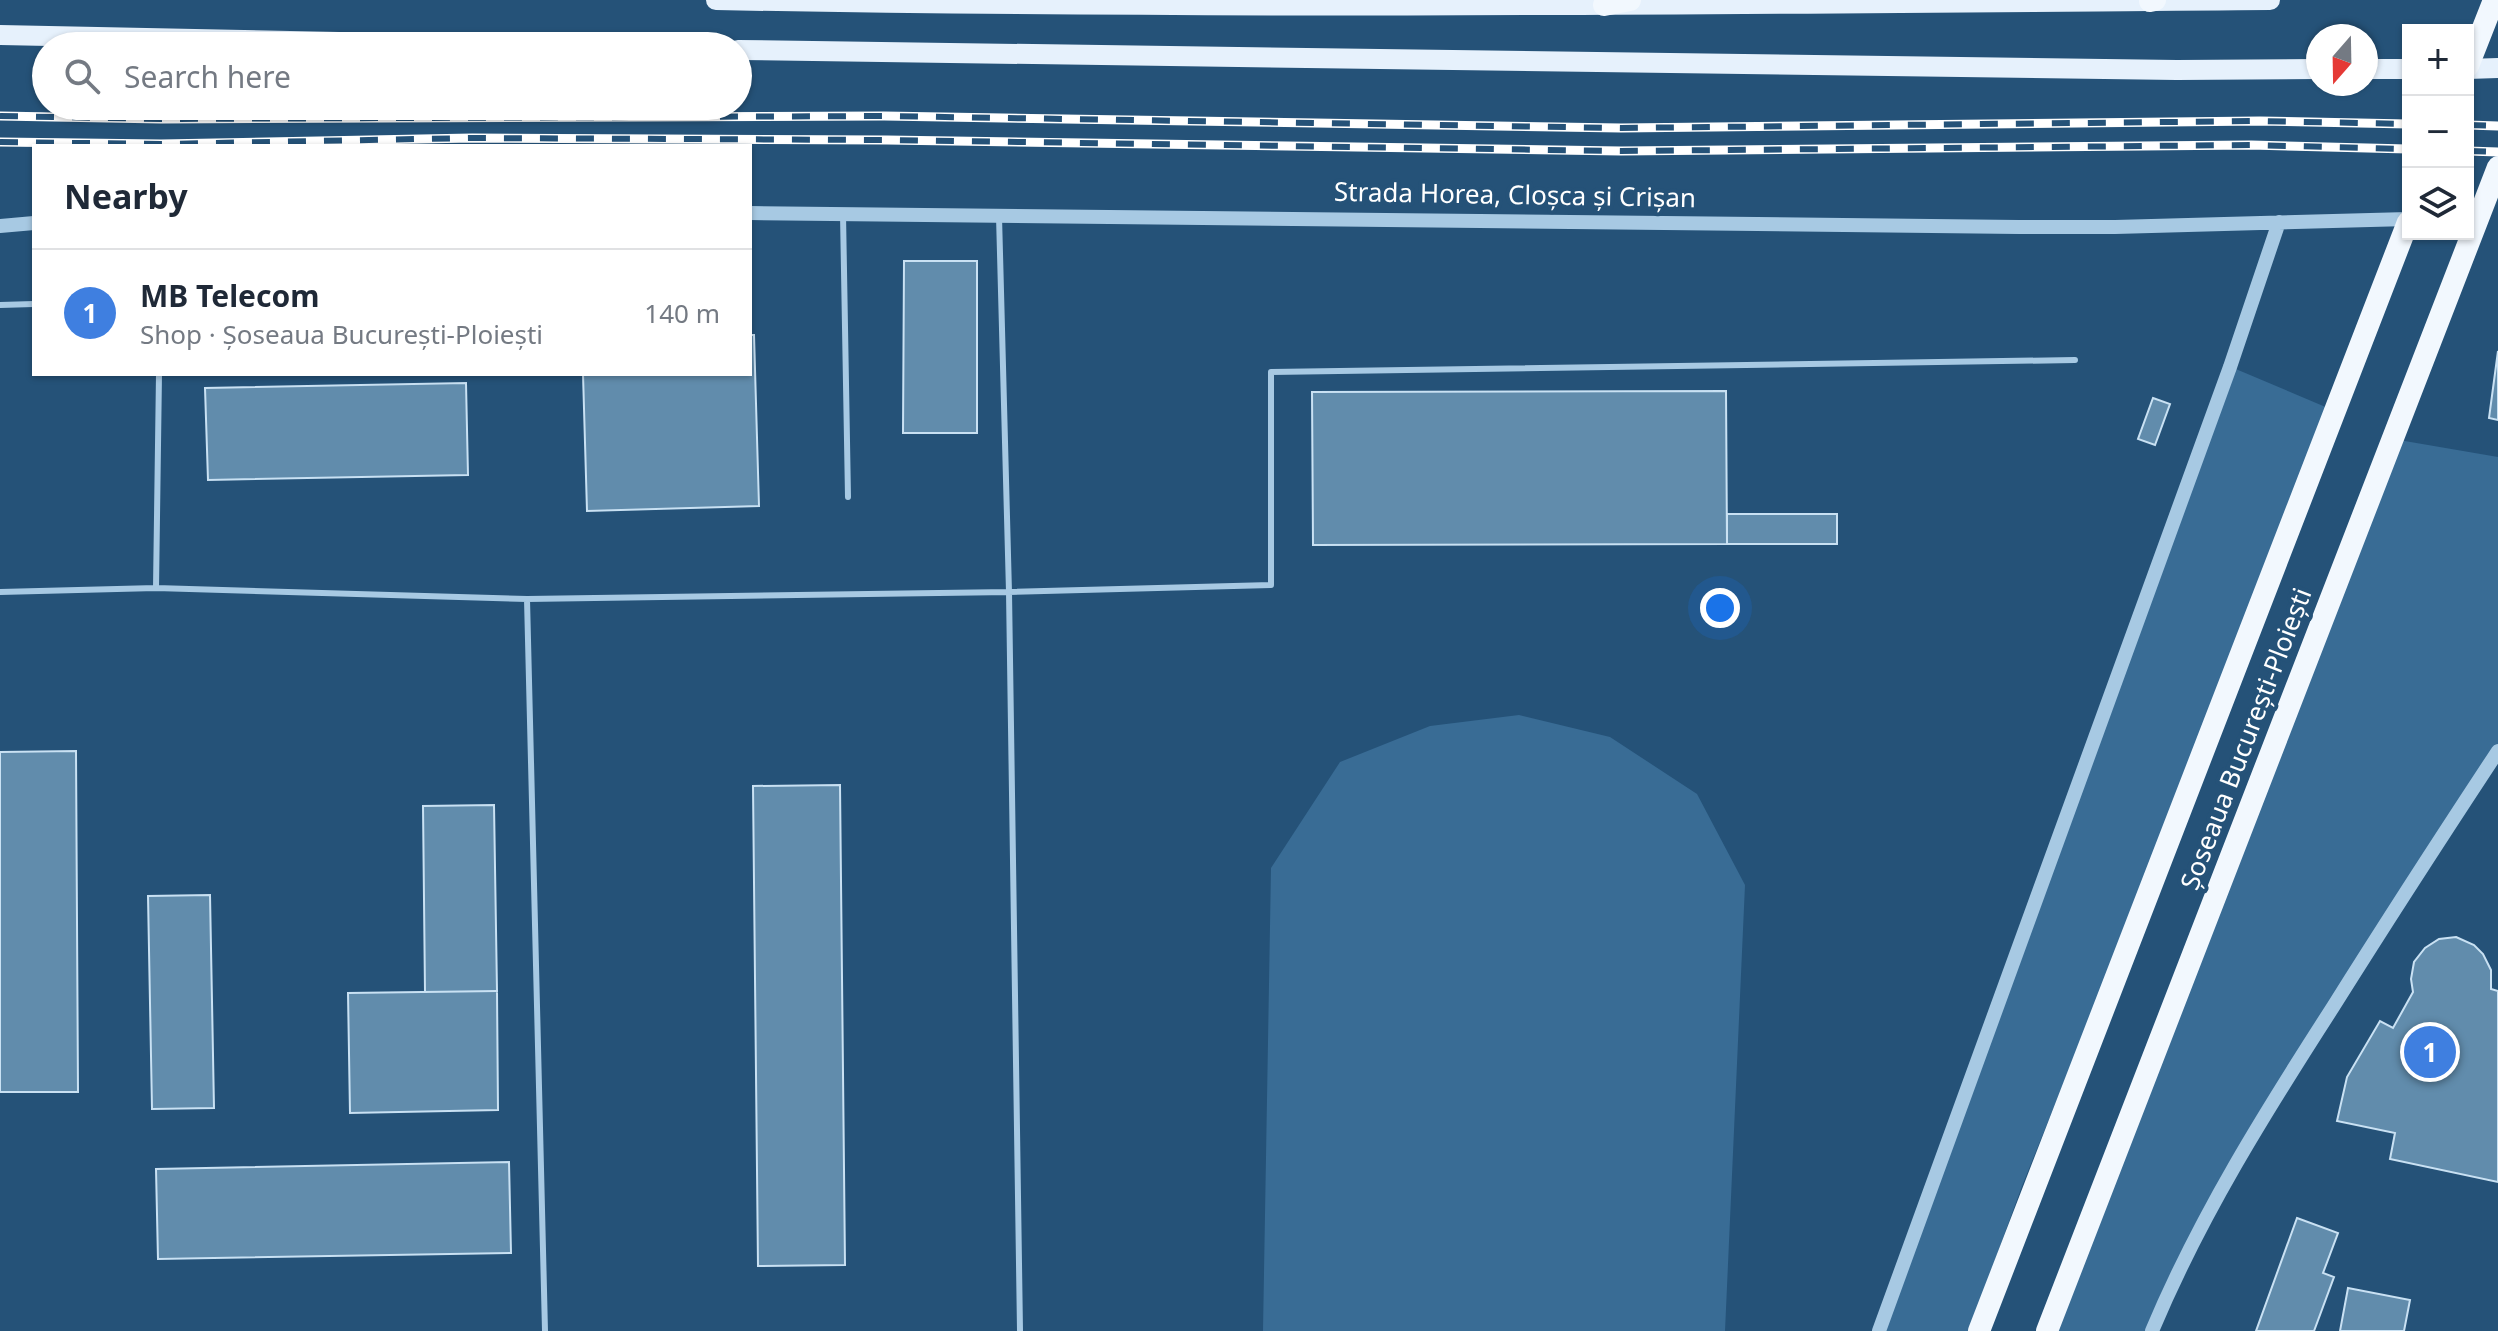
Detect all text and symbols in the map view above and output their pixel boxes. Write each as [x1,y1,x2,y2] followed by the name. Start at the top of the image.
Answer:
[2306,24,2378,96] north arrow
[2402,24,2474,240] map controls
[2402,24,2474,96] button: +
[32,32,752,120] search box
[60,54,104,98] icon: search
[124,56,291,97] text: Search here
[2402,96,2474,168] button: −
[2402,168,2474,240] button: layers
[64,173,188,219] text: Nearby
[1334,173,1696,215] street label: Strada Horea, Cloșca și Crișan
[140,275,320,316] text: MB Telecom
[83,295,97,331] text: 1
[644,295,720,331] text: 140 m
[140,316,543,352] text: Shop · Șoseaua București-Ploiești
[2171,583,2319,895] street label: Șoseaua București-Ploiești
[1700,588,1740,628] your location
[2404,1022,2456,1082] pin: 1

